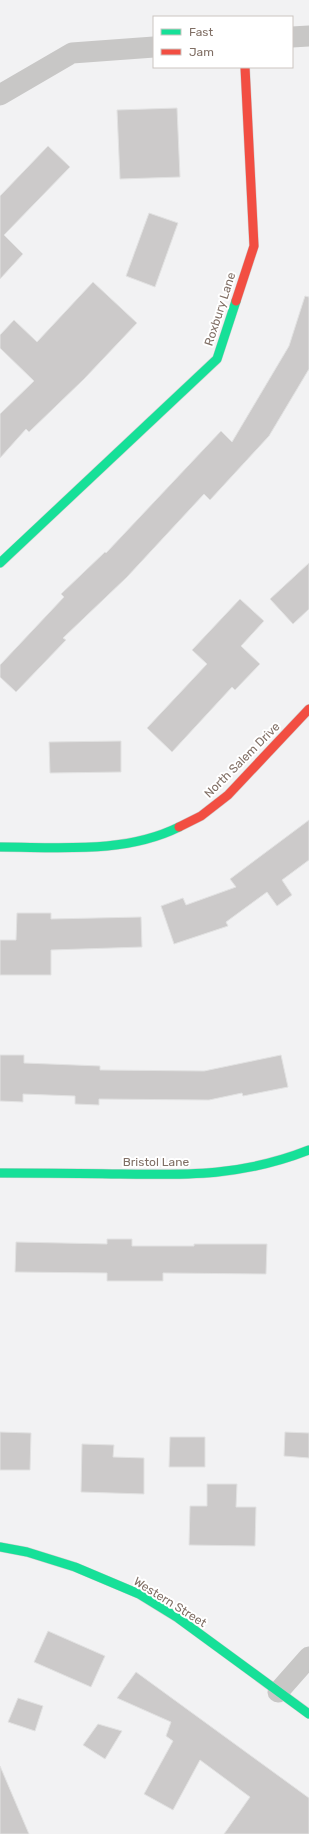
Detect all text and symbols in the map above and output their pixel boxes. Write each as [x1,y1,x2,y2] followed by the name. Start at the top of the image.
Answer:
[153,16,293,68] legend
[189,25,213,39] text: Fast
[189,45,214,59] text: Jam
[202,270,239,348] street label: Roxbury Lane
[201,719,283,801] street label: North Salem Drive
[123,1155,189,1169] street label: Bristol Lane
[131,1574,209,1630] street label: Western Street

